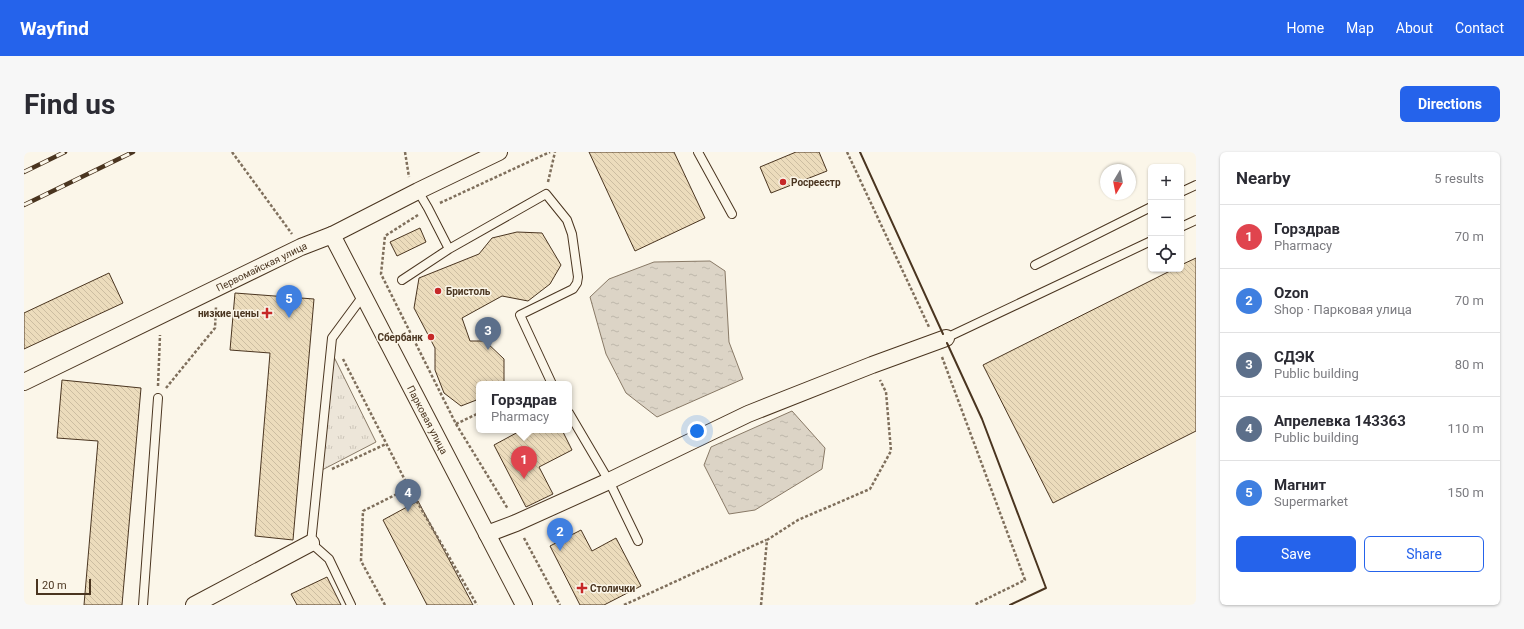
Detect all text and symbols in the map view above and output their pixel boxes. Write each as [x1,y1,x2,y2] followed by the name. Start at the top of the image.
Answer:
[20,17,89,40] text: Wayfind
[1286,20,1324,36] text: Home
[1346,20,1374,36] text: Map
[1396,20,1433,36] text: About
[1455,20,1504,36] text: Contact
[1400,86,1500,122] button: Directions
[24,88,115,121] text: Find us
[1100,164,1136,200] north arrow
[1148,164,1184,272] map controls
[1148,164,1184,200] button: +
[1236,168,1291,188] text: Nearby
[1434,171,1484,186] text: 5 results
[778,177,788,187] marker: Росреестр
[791,177,841,188] place label: Росреестр
[1148,200,1184,236] button: −
[1274,220,1340,238] text: Горздрав
[1245,229,1253,244] text: 1
[1455,229,1484,244] text: 70 m
[1148,236,1184,272] button: locate
[1274,238,1332,253] text: Pharmacy
[214,240,308,294] street label: Первомайская улица
[1274,284,1309,302] text: Ozon
[276,285,302,318] pin: 5
[433,286,443,296] marker: Бристоль
[446,286,491,297] place label: Бристоль
[1245,293,1253,308] text: 2
[1455,293,1484,308] text: 70 m
[1274,302,1412,317] text: Shop · Парковая улица
[198,308,259,319] place label: низкие цены
[262,308,272,318] marker: низкие цены
[475,317,501,350] pin: 3
[377,332,423,343] place label: Сбербанк
[426,332,436,342] marker: Сбербанк
[1274,348,1314,366] text: СДЭК
[1245,357,1253,372] text: 3
[1455,357,1484,372] text: 80 m
[1274,366,1359,381] text: Public building
[476,381,572,433] popup
[405,384,450,456] street label: Парковая улица
[491,391,557,409] text: Горздрав
[491,409,549,424] text: Pharmacy
[1274,412,1406,430] text: Апрелевка 143363
[687,421,707,441] your location
[1245,421,1253,436] text: 4
[1447,421,1484,436] text: 110 m
[1274,430,1359,445] text: Public building
[511,446,537,479] pin: 1
[1274,476,1326,494] text: Магнит
[395,479,421,512] pin: 4
[1245,485,1253,500] text: 5
[1447,485,1484,500] text: 150 m
[1274,494,1348,509] text: Supermarket
[547,518,573,551] pin: 2
[1236,536,1356,572] button: Save
[1364,536,1484,572] button: Share
[36,577,91,596] scale bar
[42,579,67,592] text: 20 m
[577,583,587,593] marker: Столички
[590,583,636,594] place label: Столички

